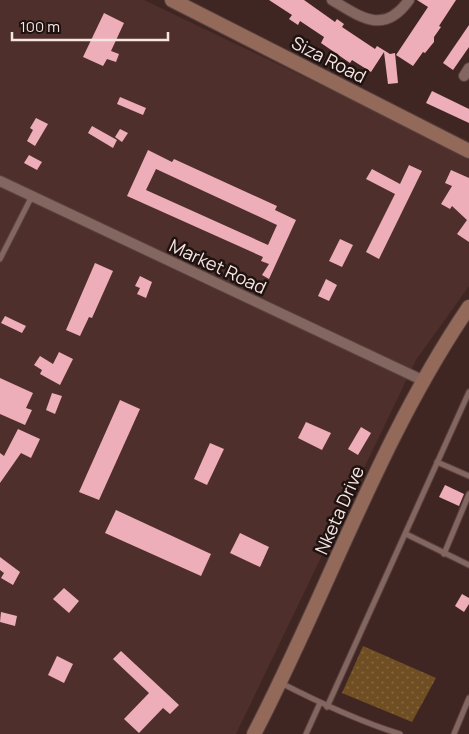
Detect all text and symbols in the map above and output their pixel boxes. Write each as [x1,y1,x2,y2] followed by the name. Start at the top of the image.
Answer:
[12,10,169,42] scale bar
[20,16,60,37] text: 100 m
[288,30,370,88] street label: Siza Road
[166,233,270,299] street label: Market Road
[309,462,369,558] street label: Nketa Drive

